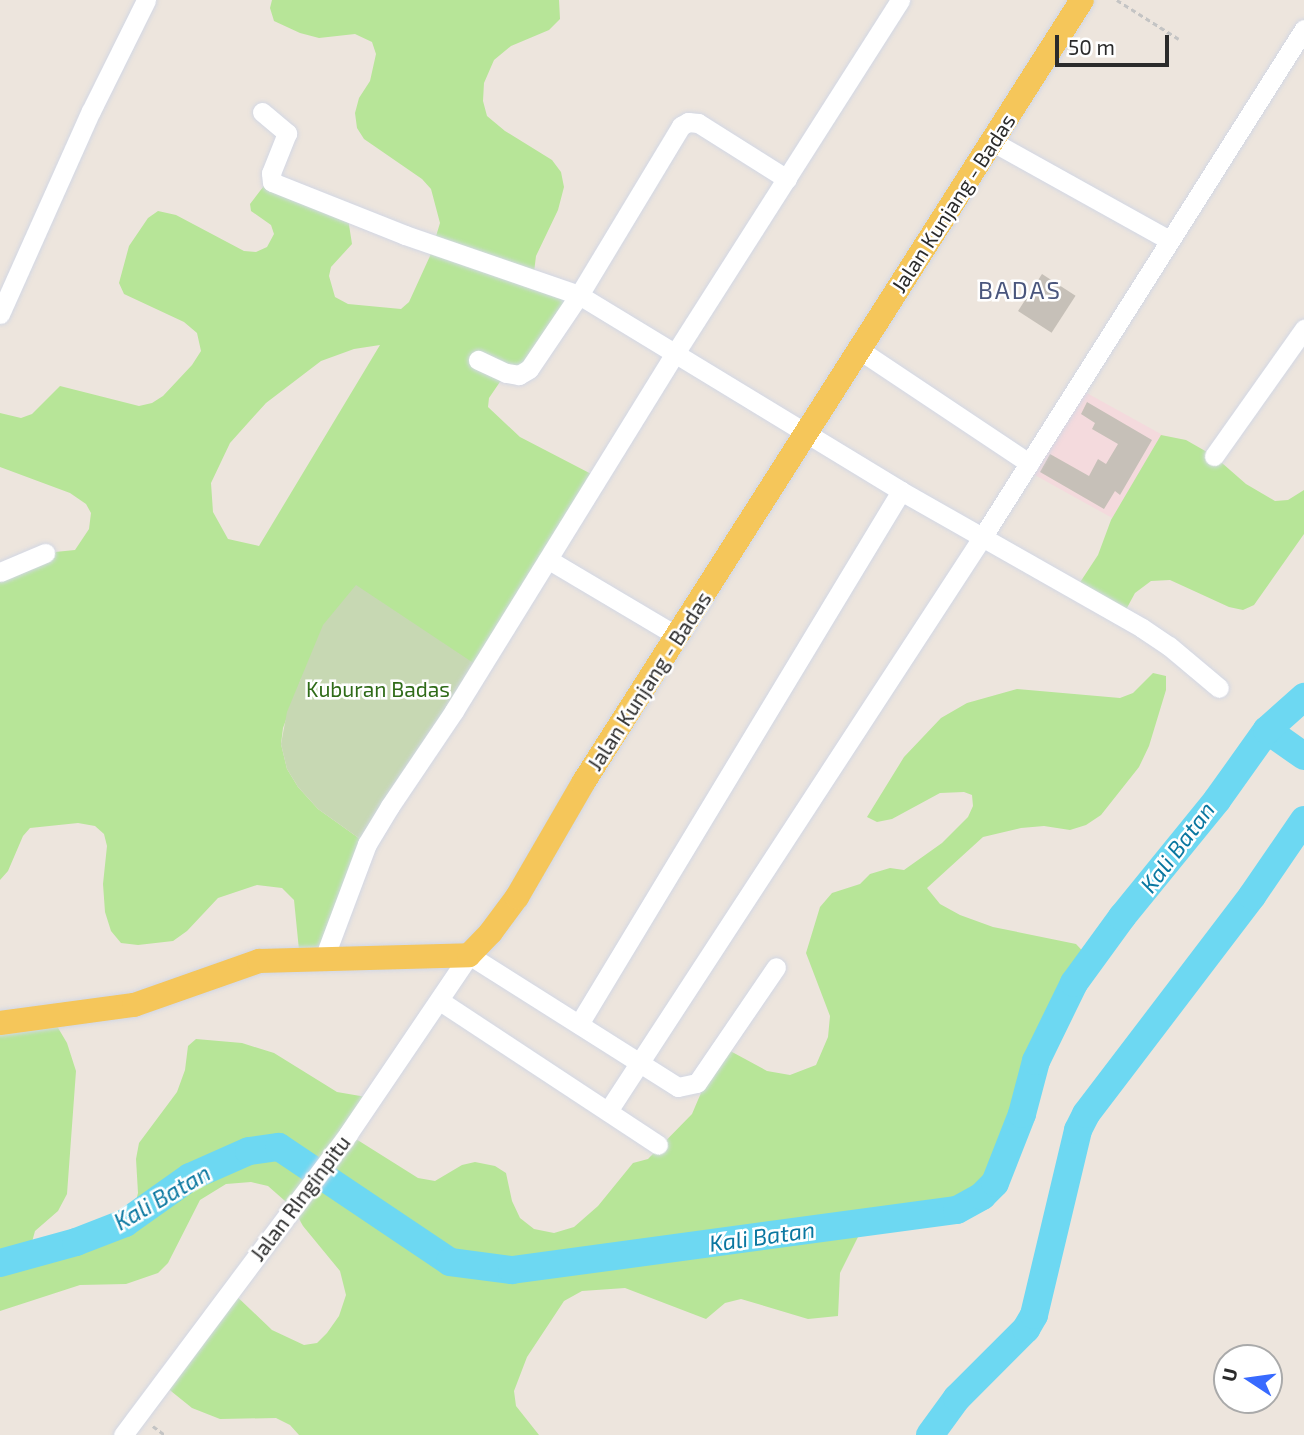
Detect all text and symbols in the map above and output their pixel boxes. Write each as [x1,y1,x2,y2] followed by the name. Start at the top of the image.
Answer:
[1059,21,1173,65] scale bar
[1068,34,1115,59] text: 50 m
[886,109,1020,297] street label: Jalan Kunjang - Badas
[979,276,1061,304] district label: BADAS
[582,587,716,775] street label: Jalan Kunjang - Badas
[306,676,450,702] park label: Kuburan Badas
[1134,796,1220,898] water label: Kali Batan
[245,1130,355,1266] street label: Jalan RInginpitu
[109,1158,215,1236] water label: Kali Batan
[707,1215,817,1257] water label: Kali Batan
[1213,1344,1283,1414] north arrow
[1216,1366,1242,1384] text: U

